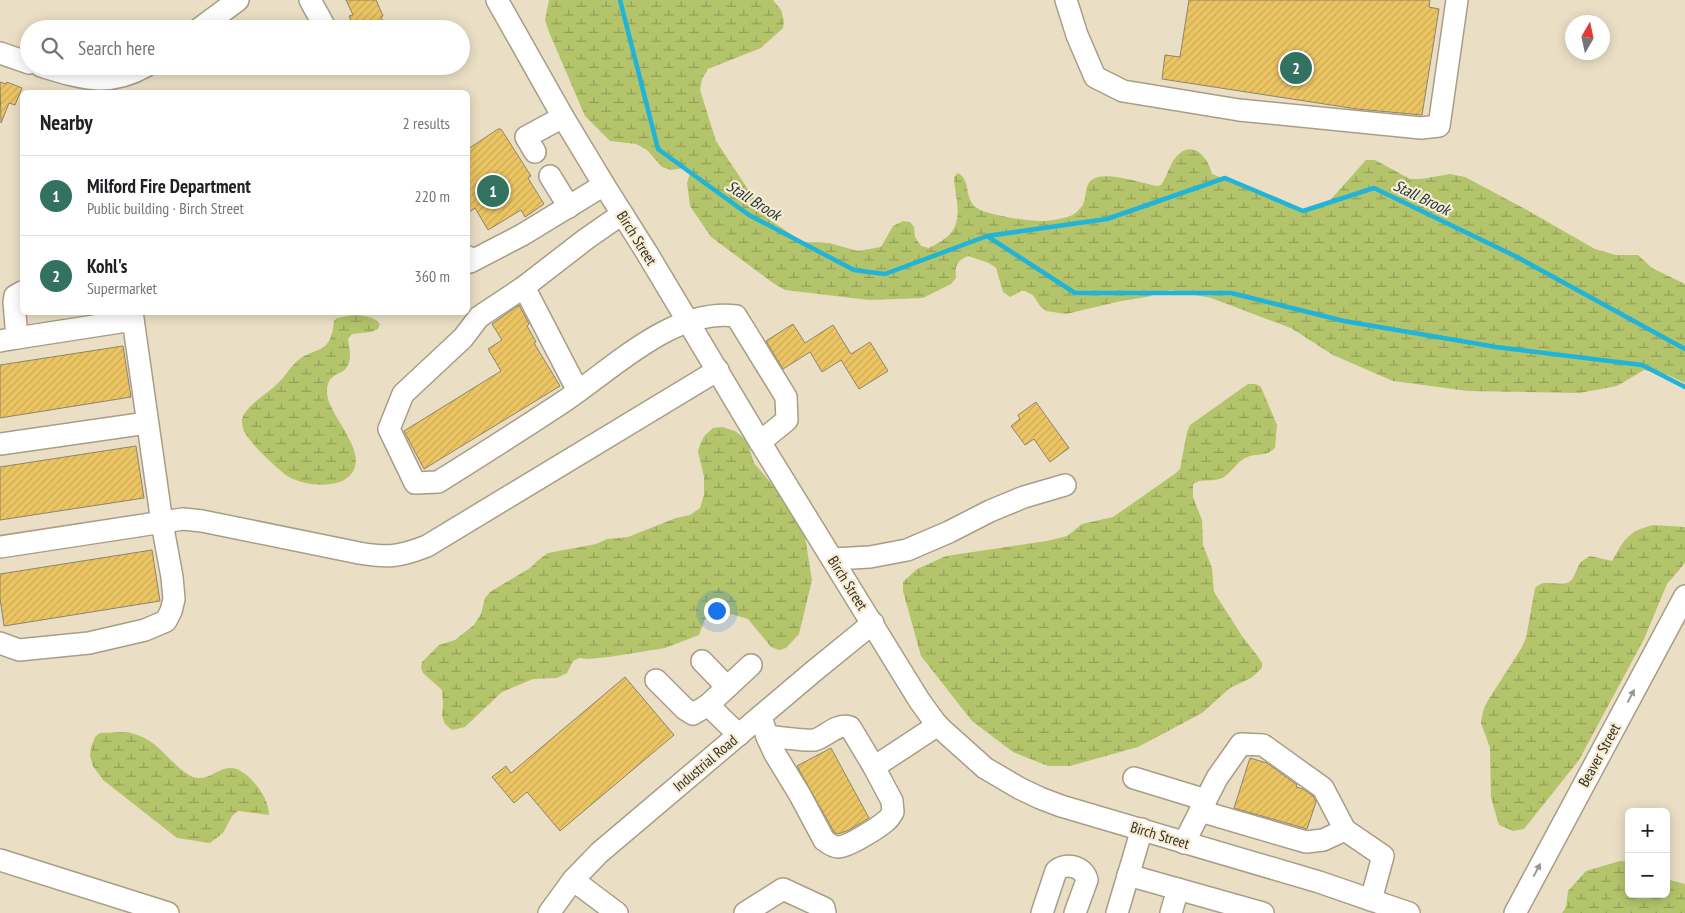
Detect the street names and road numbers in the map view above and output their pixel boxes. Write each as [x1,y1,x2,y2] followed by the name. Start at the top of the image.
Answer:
[613,207,661,269] street label: Birch Street
[824,552,872,614] street label: Birch Street
[1574,720,1624,790] street label: Beaver Street
[669,731,741,795] street label: Industrial Road
[1128,817,1192,853] street label: Birch Street

